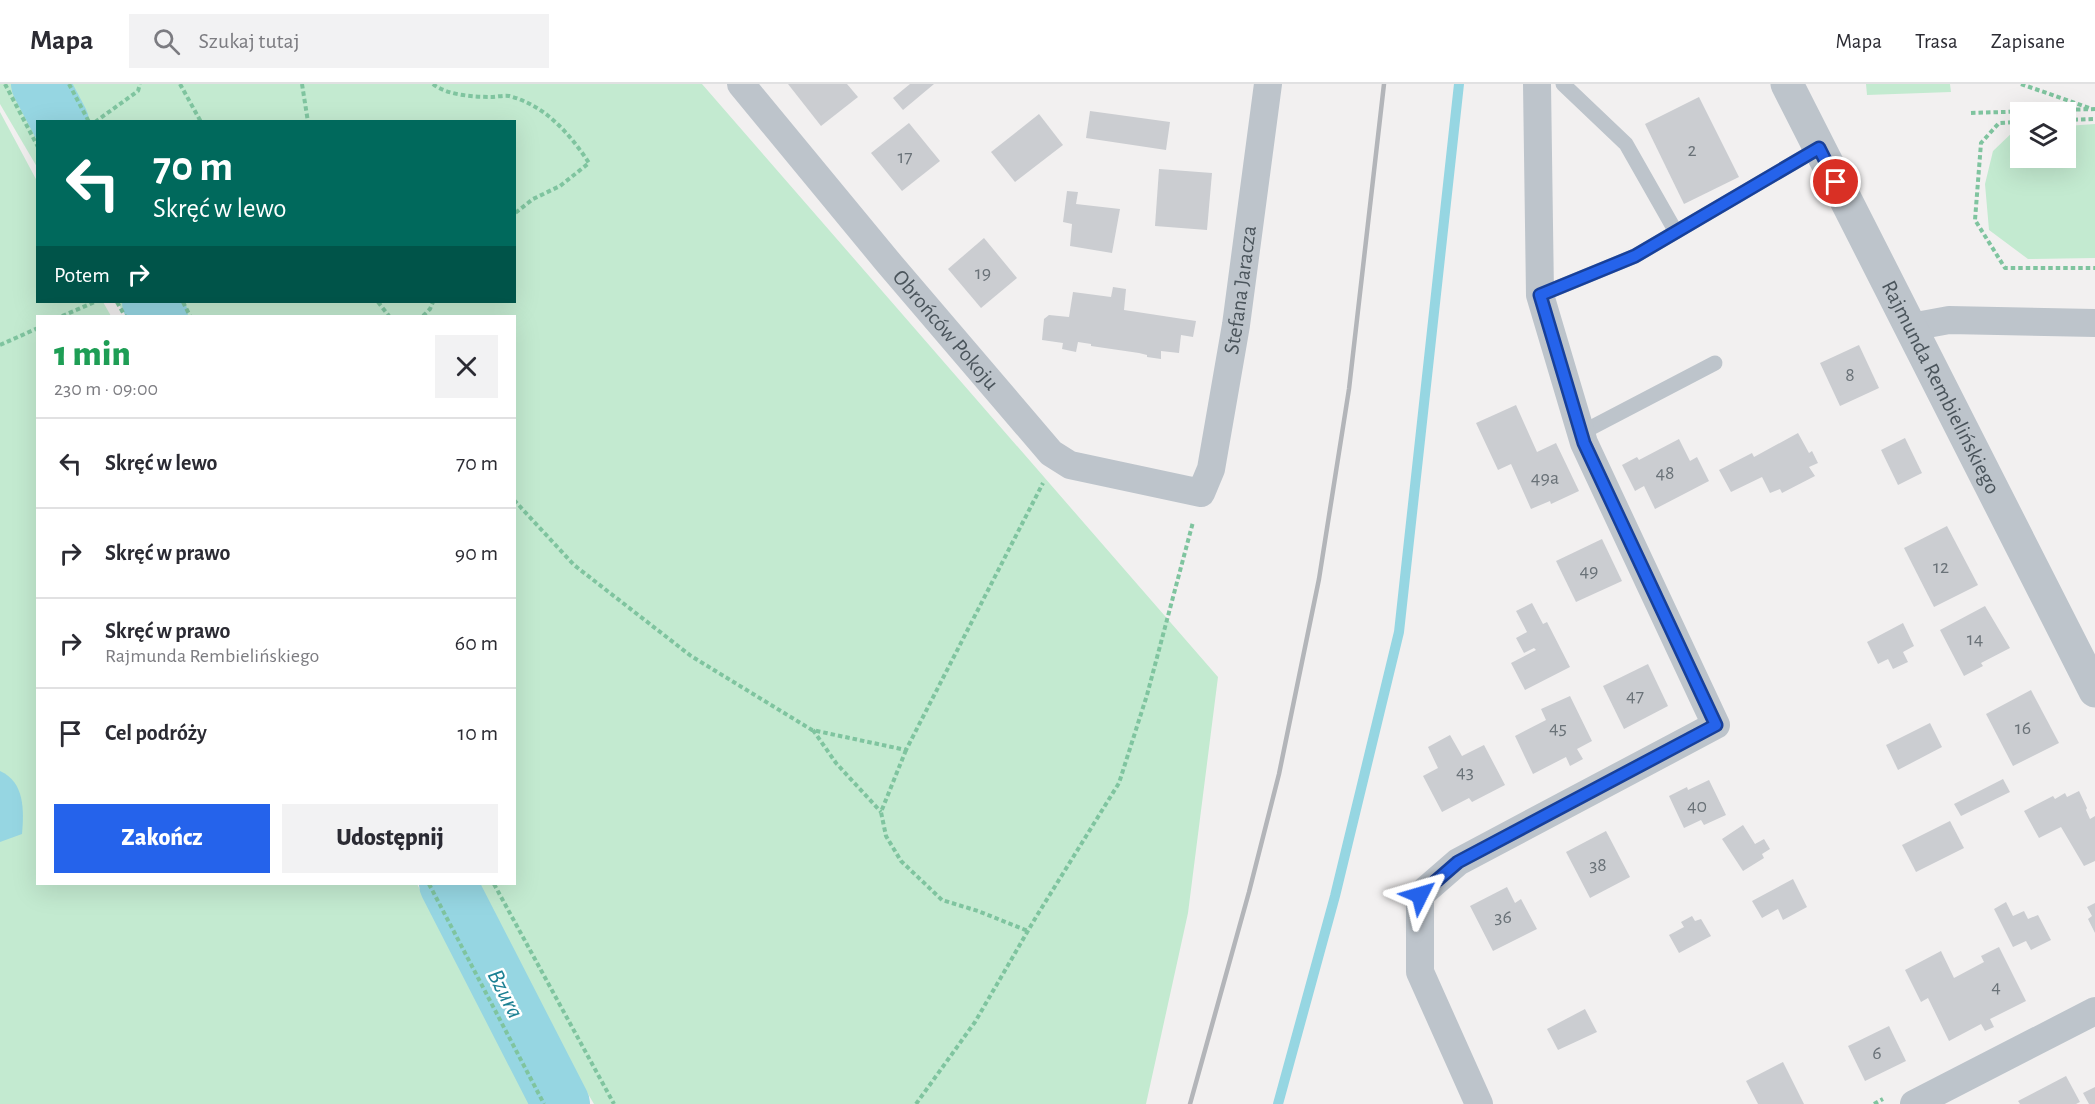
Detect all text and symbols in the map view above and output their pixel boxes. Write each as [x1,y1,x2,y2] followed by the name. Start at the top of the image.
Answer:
[129,14,549,68] search box
[150,25,183,58] icon: search
[30,27,93,55] text: Mapa
[198,30,300,52] text: Szukaj tutaj
[1836,31,1882,52] text: Mapa
[1915,31,1958,52] text: Trasa
[1991,31,2065,52] text: Zapisane
[2010,102,2076,168] map controls
[2010,102,2076,168] button: layers
[1687,140,1697,160] house number: 2
[54,144,132,222] icon: left
[153,146,233,188] text: 70 m
[897,147,913,167] house number: 17
[1810,156,1861,207] pin
[1819,165,1852,198] icon: arrive
[153,195,287,222] text: Skręć w lewo
[1220,224,1260,356] street label: Stefana Jaracza
[122,258,155,291] icon: right
[975,263,991,283] house number: 19
[54,264,110,286] text: Potem
[889,265,1003,394] street label: Obrońców Pokoju
[1878,277,2004,497] street label: Rajmunda Rembielińskiego
[435,335,498,398] button: close
[54,336,131,372] text: 1 min
[1845,365,1855,385] house number: 8
[54,379,158,399] text: 230 m · 09:00
[54,447,87,480] icon: left
[105,452,217,474] text: Skręć w lewo
[456,452,498,474] text: 70 m
[1655,463,1675,483] house number: 48
[1531,468,1559,488] house number: 49a
[54,537,87,570] icon: right
[105,542,230,564] text: Skręć w prawo
[455,542,498,564] text: 90 m
[1933,557,1949,577] house number: 12
[1579,561,1599,581] house number: 49
[105,620,230,642] text: Skręć w prawo
[54,627,87,660] icon: right
[1967,629,1983,649] house number: 14
[455,632,498,654] text: 60 m
[105,646,319,666] text: Rajmunda Rembielińskiego
[1626,686,1644,706] house number: 47
[54,717,87,750] icon: arrive
[1549,718,1567,738] house number: 45
[2015,718,2031,738] house number: 16
[105,722,207,744] text: Cel podróży
[458,722,498,744] text: 10 m
[1456,762,1474,782] house number: 43
[1687,796,1707,816] house number: 40
[54,804,270,873] button: Zakończ
[282,804,498,873] button: Udostępnij
[1589,855,1607,875] house number: 38
[1388,863,1452,927] position arrow
[1494,907,1512,927] house number: 36
[483,966,527,1022] water label: Bzura
[1991,977,2001,997] house number: 4
[1872,1043,1882,1063] house number: 6

